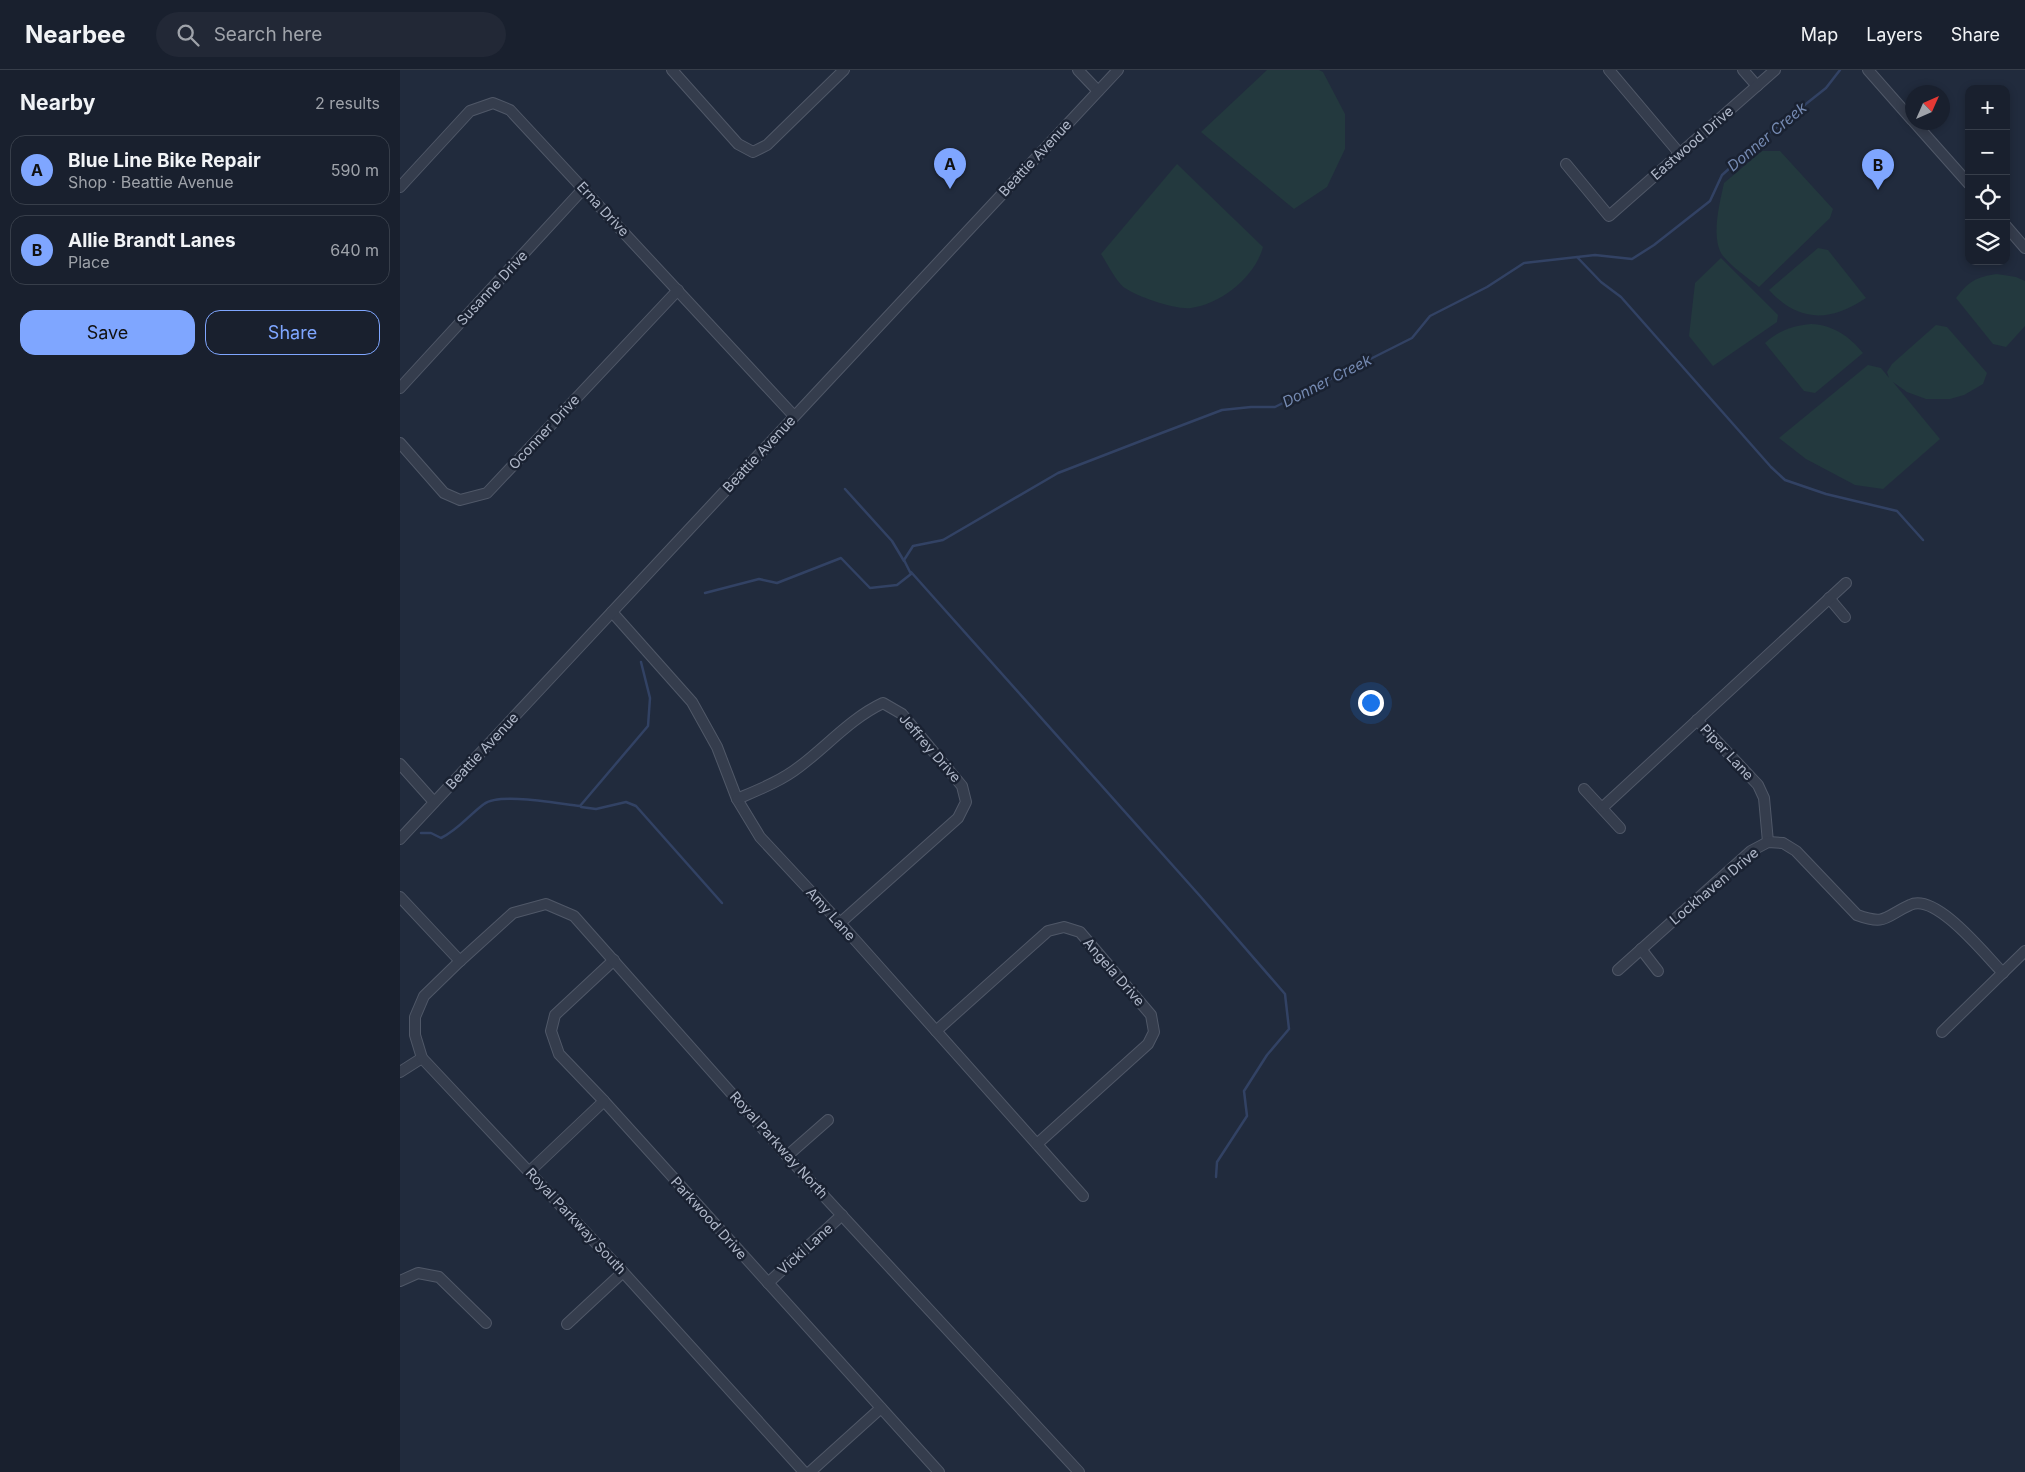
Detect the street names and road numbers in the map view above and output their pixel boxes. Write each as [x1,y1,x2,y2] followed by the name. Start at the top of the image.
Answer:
[1647,102,1736,183] street label: Eastwood Drive
[995,116,1075,200] street label: Beattie Avenue
[574,178,633,240] street label: Erna Drive
[453,247,531,329] street label: Susanne Drive
[505,391,583,472] street label: Oconner Drive
[719,412,799,496] street label: Beattie Avenue
[442,709,522,793] street label: Beattie Avenue
[896,710,965,785] street label: Jeffrey Drive
[1697,720,1758,783] street label: Piper Lane
[1666,844,1762,928] street label: Lockhaven Drive
[803,884,860,944] street label: Amy Lane
[1080,934,1149,1009] street label: Angela Drive
[727,1088,832,1202] street label: Royal Parkway North
[523,1164,630,1277] street label: Royal Parkway South
[668,1173,751,1262] street label: Parkwood Drive
[774,1219,836,1278] street label: Vicki Lane

